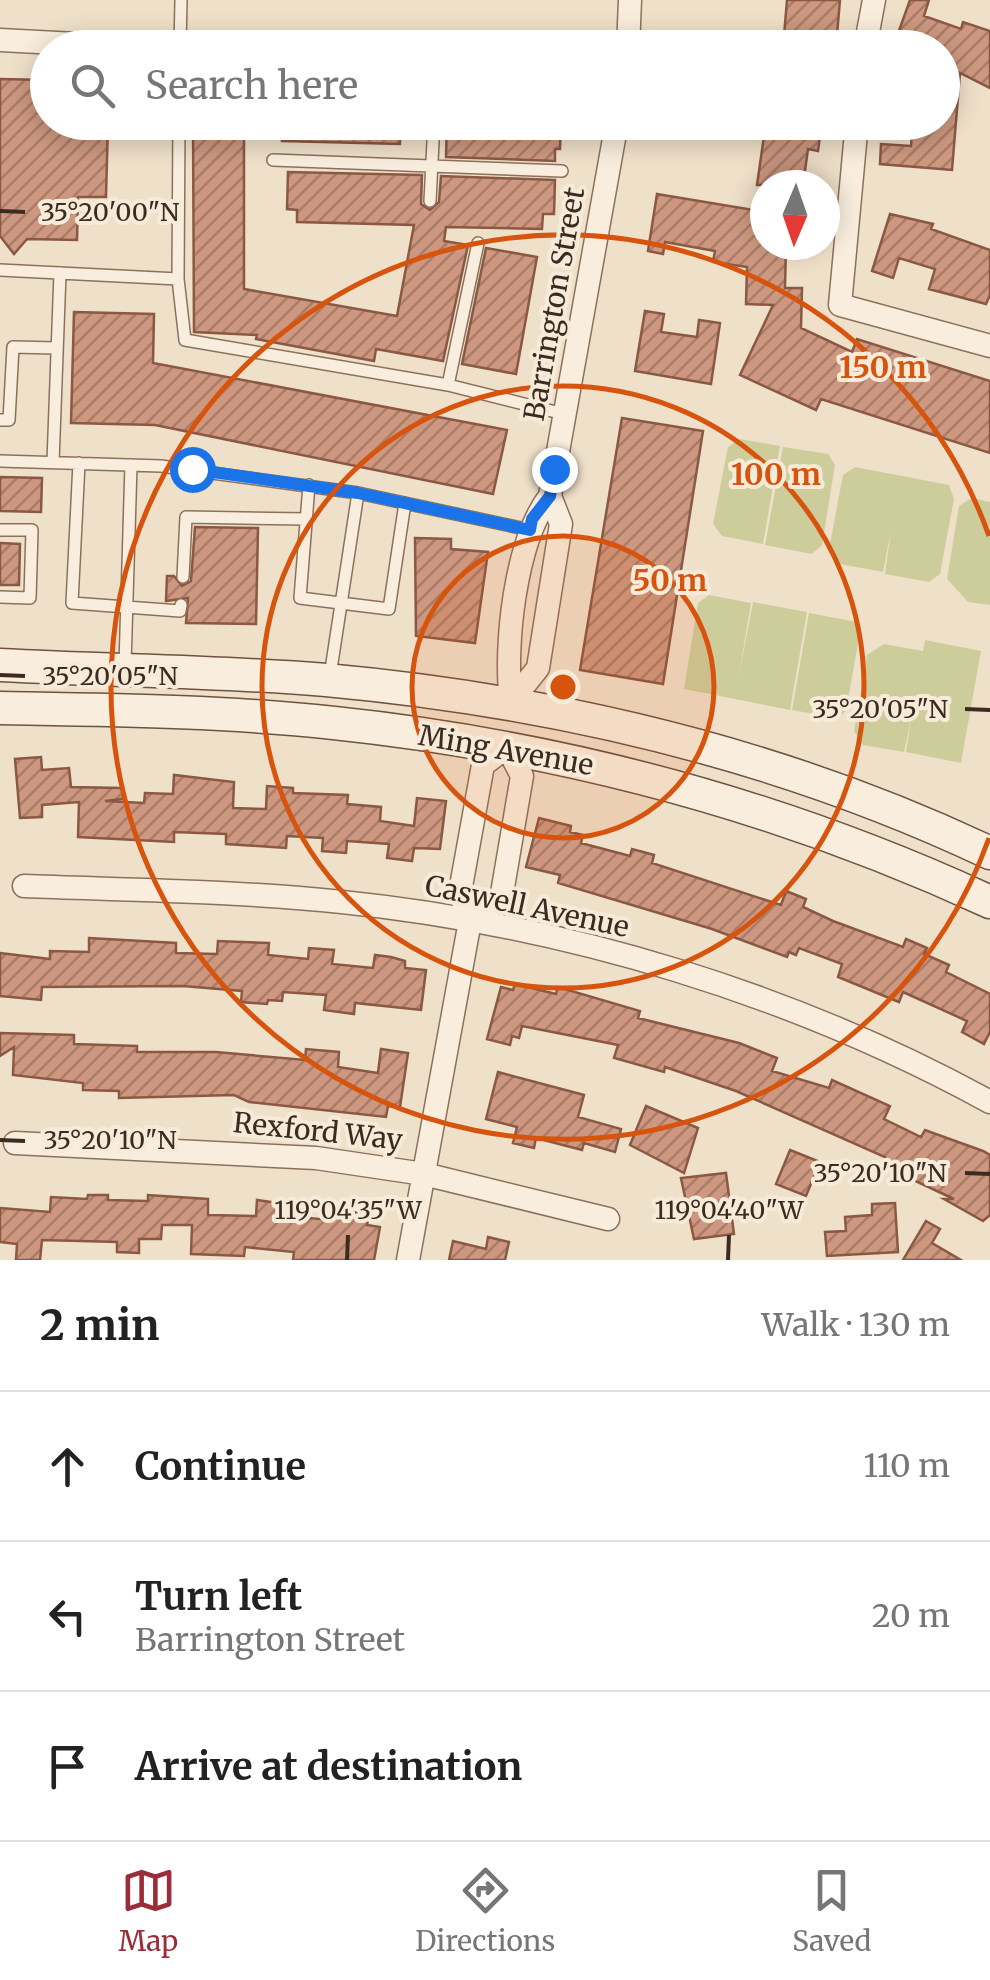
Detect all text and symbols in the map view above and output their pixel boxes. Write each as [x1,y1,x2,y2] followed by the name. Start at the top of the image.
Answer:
[30,30,960,140] search box
[65,58,120,113] icon: search
[145,62,358,109] text: Search here
[750,170,840,260] north arrow
[516,184,592,424] street label: Barrington Street
[41,196,179,228] text: 35°20'00"N
[839,348,927,386] text: 150 m
[170,447,216,493] route start
[532,447,578,493] route end
[731,455,821,493] text: 100 m
[633,561,707,599] text: 50 m
[42,660,178,692] text: 35°20'05"N
[545,669,581,705] centre of rings
[812,693,948,725] text: 35°20'05"N
[416,717,596,783] street label: Ming Avenue
[422,867,632,945] street label: Caswell Avenue
[231,1104,405,1158] street label: Rexford Way
[43,1124,177,1156] text: 35°20'10"N
[813,1157,947,1189] text: 35°20'10"N
[274,1194,423,1226] text: 119°04'35"W
[655,1194,805,1226] text: 119°04'40"W
[40,1299,160,1351] text: 2 min
[762,1305,950,1345] text: Walk · 130 m
[40,1439,95,1494] icon: ahead
[135,1443,306,1490] text: Continue
[863,1446,950,1486] text: 110 m
[135,1573,302,1620] text: Turn left
[40,1589,95,1644] icon: left
[872,1596,950,1636] text: 20 m
[135,1620,405,1660] text: Barrington Street
[40,1739,95,1794] icon: arrive
[135,1743,522,1790] text: Arrive at destination
[118,1863,178,1959] tab: Map
[415,1863,555,1959] tab: Directions
[792,1863,871,1959] tab: Saved

